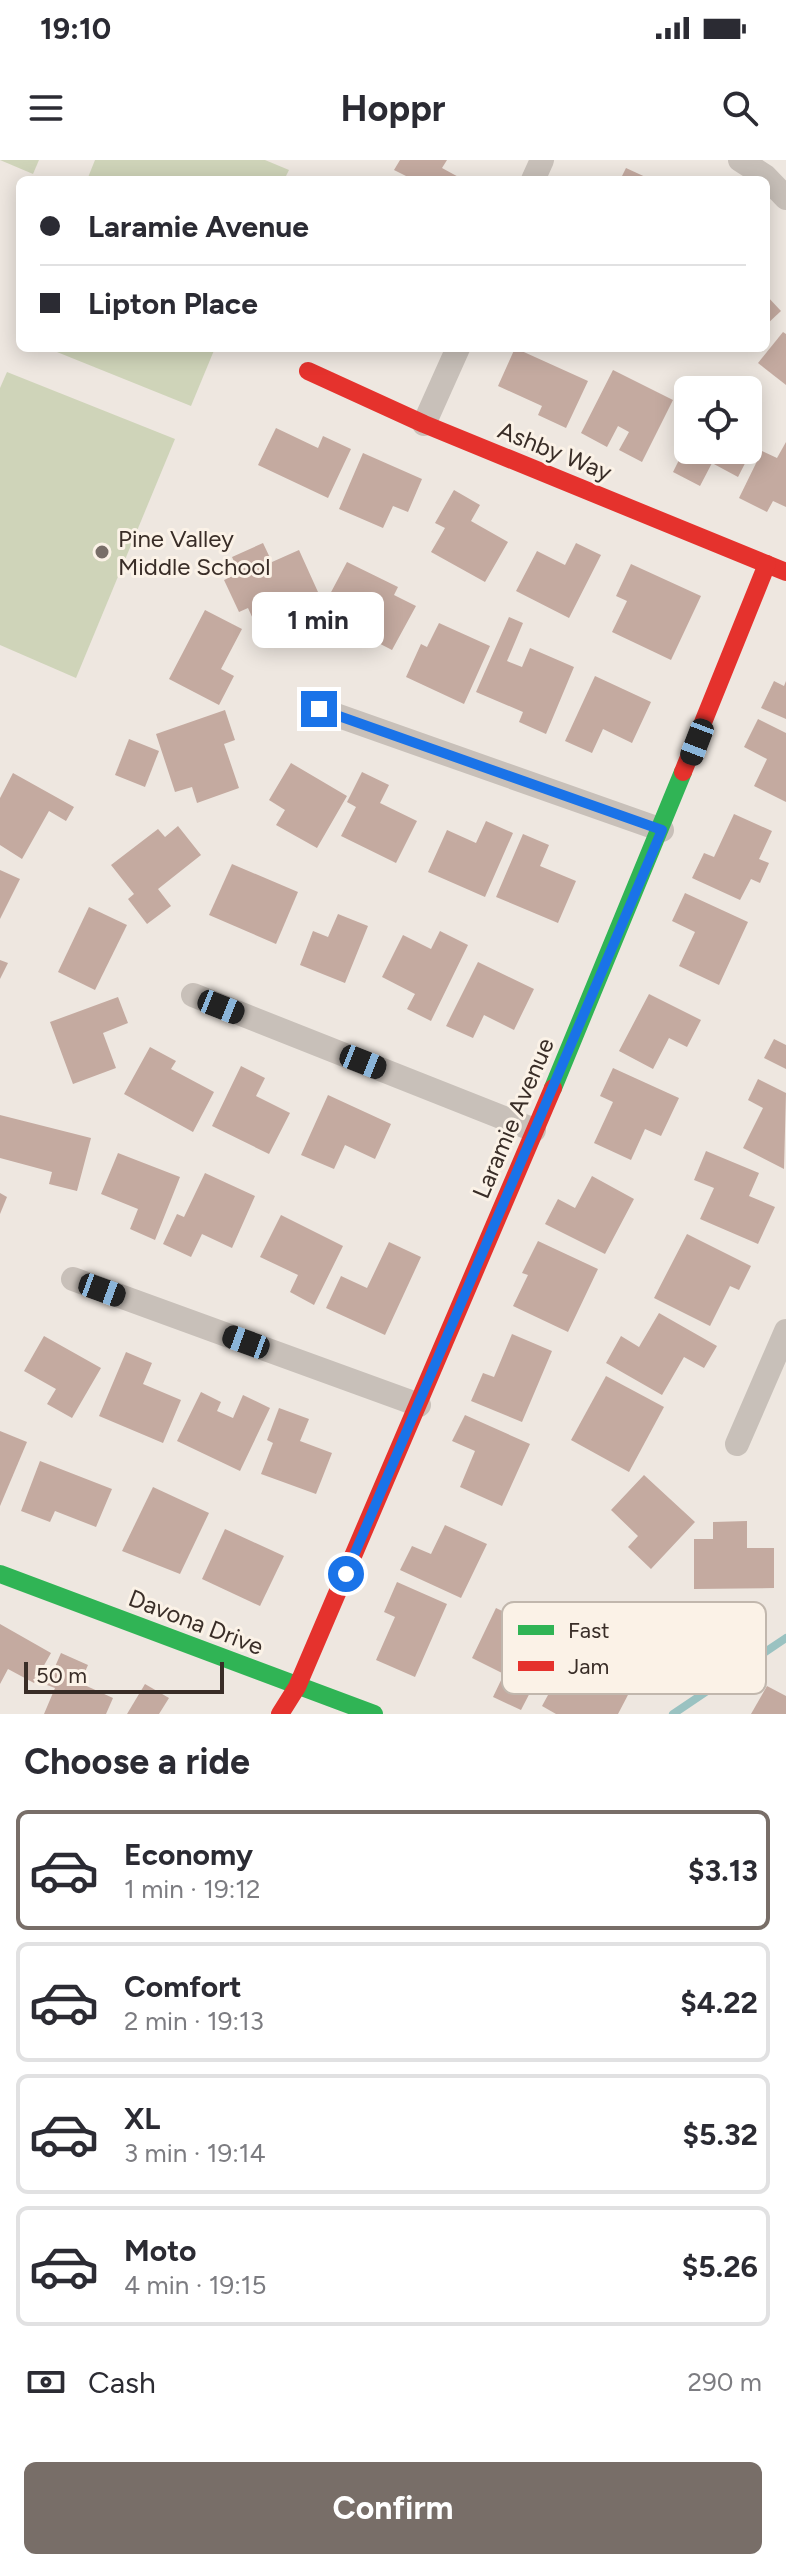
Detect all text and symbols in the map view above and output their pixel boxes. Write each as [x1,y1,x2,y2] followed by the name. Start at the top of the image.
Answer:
[40,10,111,47] text: 19:10
[24,86,68,130] icon: menu
[718,86,762,130] icon: search
[341,87,445,130] text: Hoppr
[88,208,309,245] text: Laramie Avenue
[88,285,258,322] text: Lipton Place
[674,376,762,464] map controls
[674,376,762,464] button: locate
[494,415,616,487] street label: Ashby Way
[118,524,271,581] place label: Pine Valley Middle School
[93,543,111,561] marker: Pine Valley Middle School
[253,593,385,649] callout: 1 min
[287,604,349,636] text: 1 min
[301,691,337,727] route end
[677,715,717,769] car
[194,987,248,1027] car
[466,1034,560,1202] street label: Laramie Avenue
[336,1042,390,1082] car
[75,1271,129,1309] car
[219,1323,273,1361] car
[328,1556,364,1592] route start
[125,1583,267,1661] street label: Davona Drive
[502,1602,766,1694] legend
[568,1617,610,1644] text: Fast
[568,1653,609,1680] text: Jam
[24,1658,224,1694] scale bar
[36,1662,87,1689] text: 50 m
[24,1740,250,1783] text: Choose a ride
[28,1834,100,1906] icon: car
[124,1836,253,1873] text: Economy
[688,1852,758,1889] text: $3.13
[124,1873,261,1905] text: 1 min · 19:12
[28,1966,100,2038] icon: car
[124,1968,242,2005] text: Comfort
[680,1984,758,2021] text: $4.22
[124,2005,264,2037] text: 2 min · 19:13
[28,2098,100,2170] icon: car
[124,2100,160,2137] text: XL
[682,2116,758,2153] text: $5.32
[124,2137,266,2169] text: 3 min · 19:14
[28,2230,100,2302] icon: car
[124,2232,196,2269] text: Moto
[682,2248,758,2285] text: $5.26
[124,2269,266,2301] text: 4 min · 19:15
[24,2360,68,2404] icon: cash
[88,2364,156,2401] text: Cash
[688,2366,762,2398] text: 290 m
[24,2462,762,2554] button: Confirm

